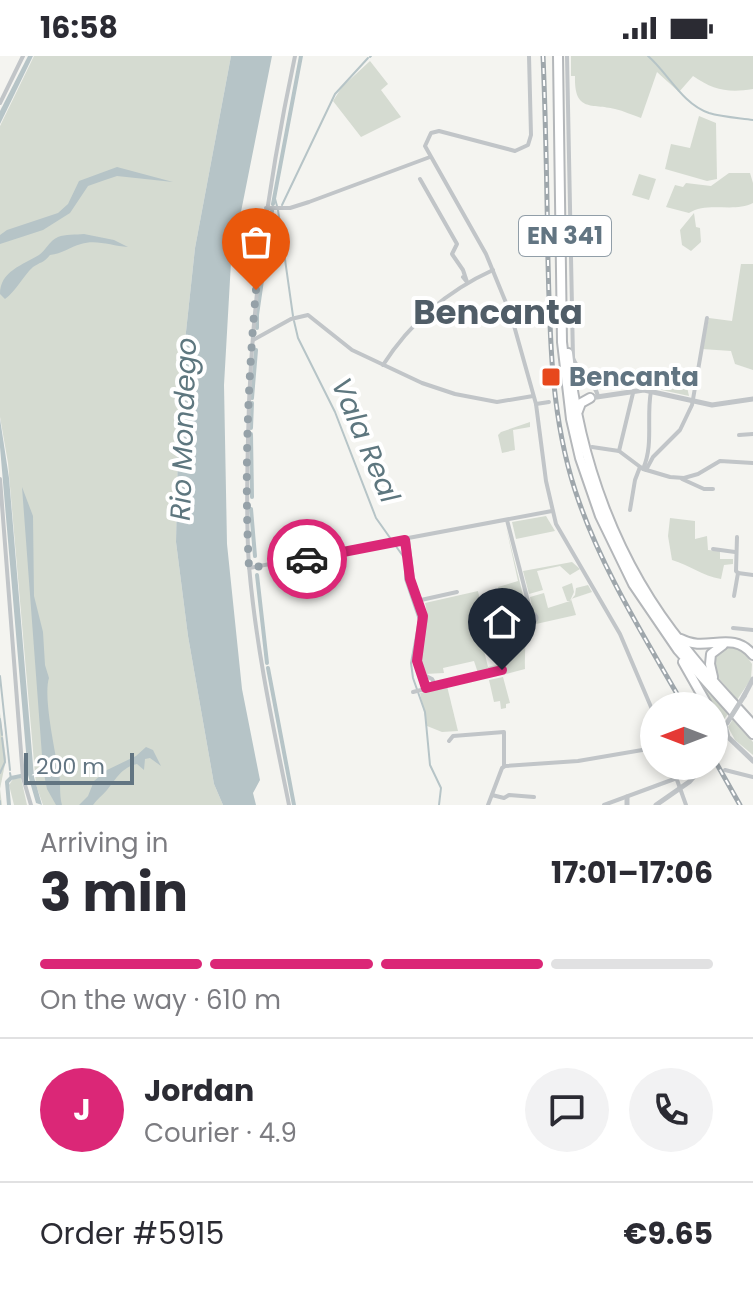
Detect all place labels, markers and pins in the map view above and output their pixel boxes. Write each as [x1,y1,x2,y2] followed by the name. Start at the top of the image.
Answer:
[222,208,290,290] pin
[569,359,699,395] place label: Bencanta
[540,366,562,388] marker: Bencanta
[468,588,536,670] pin

